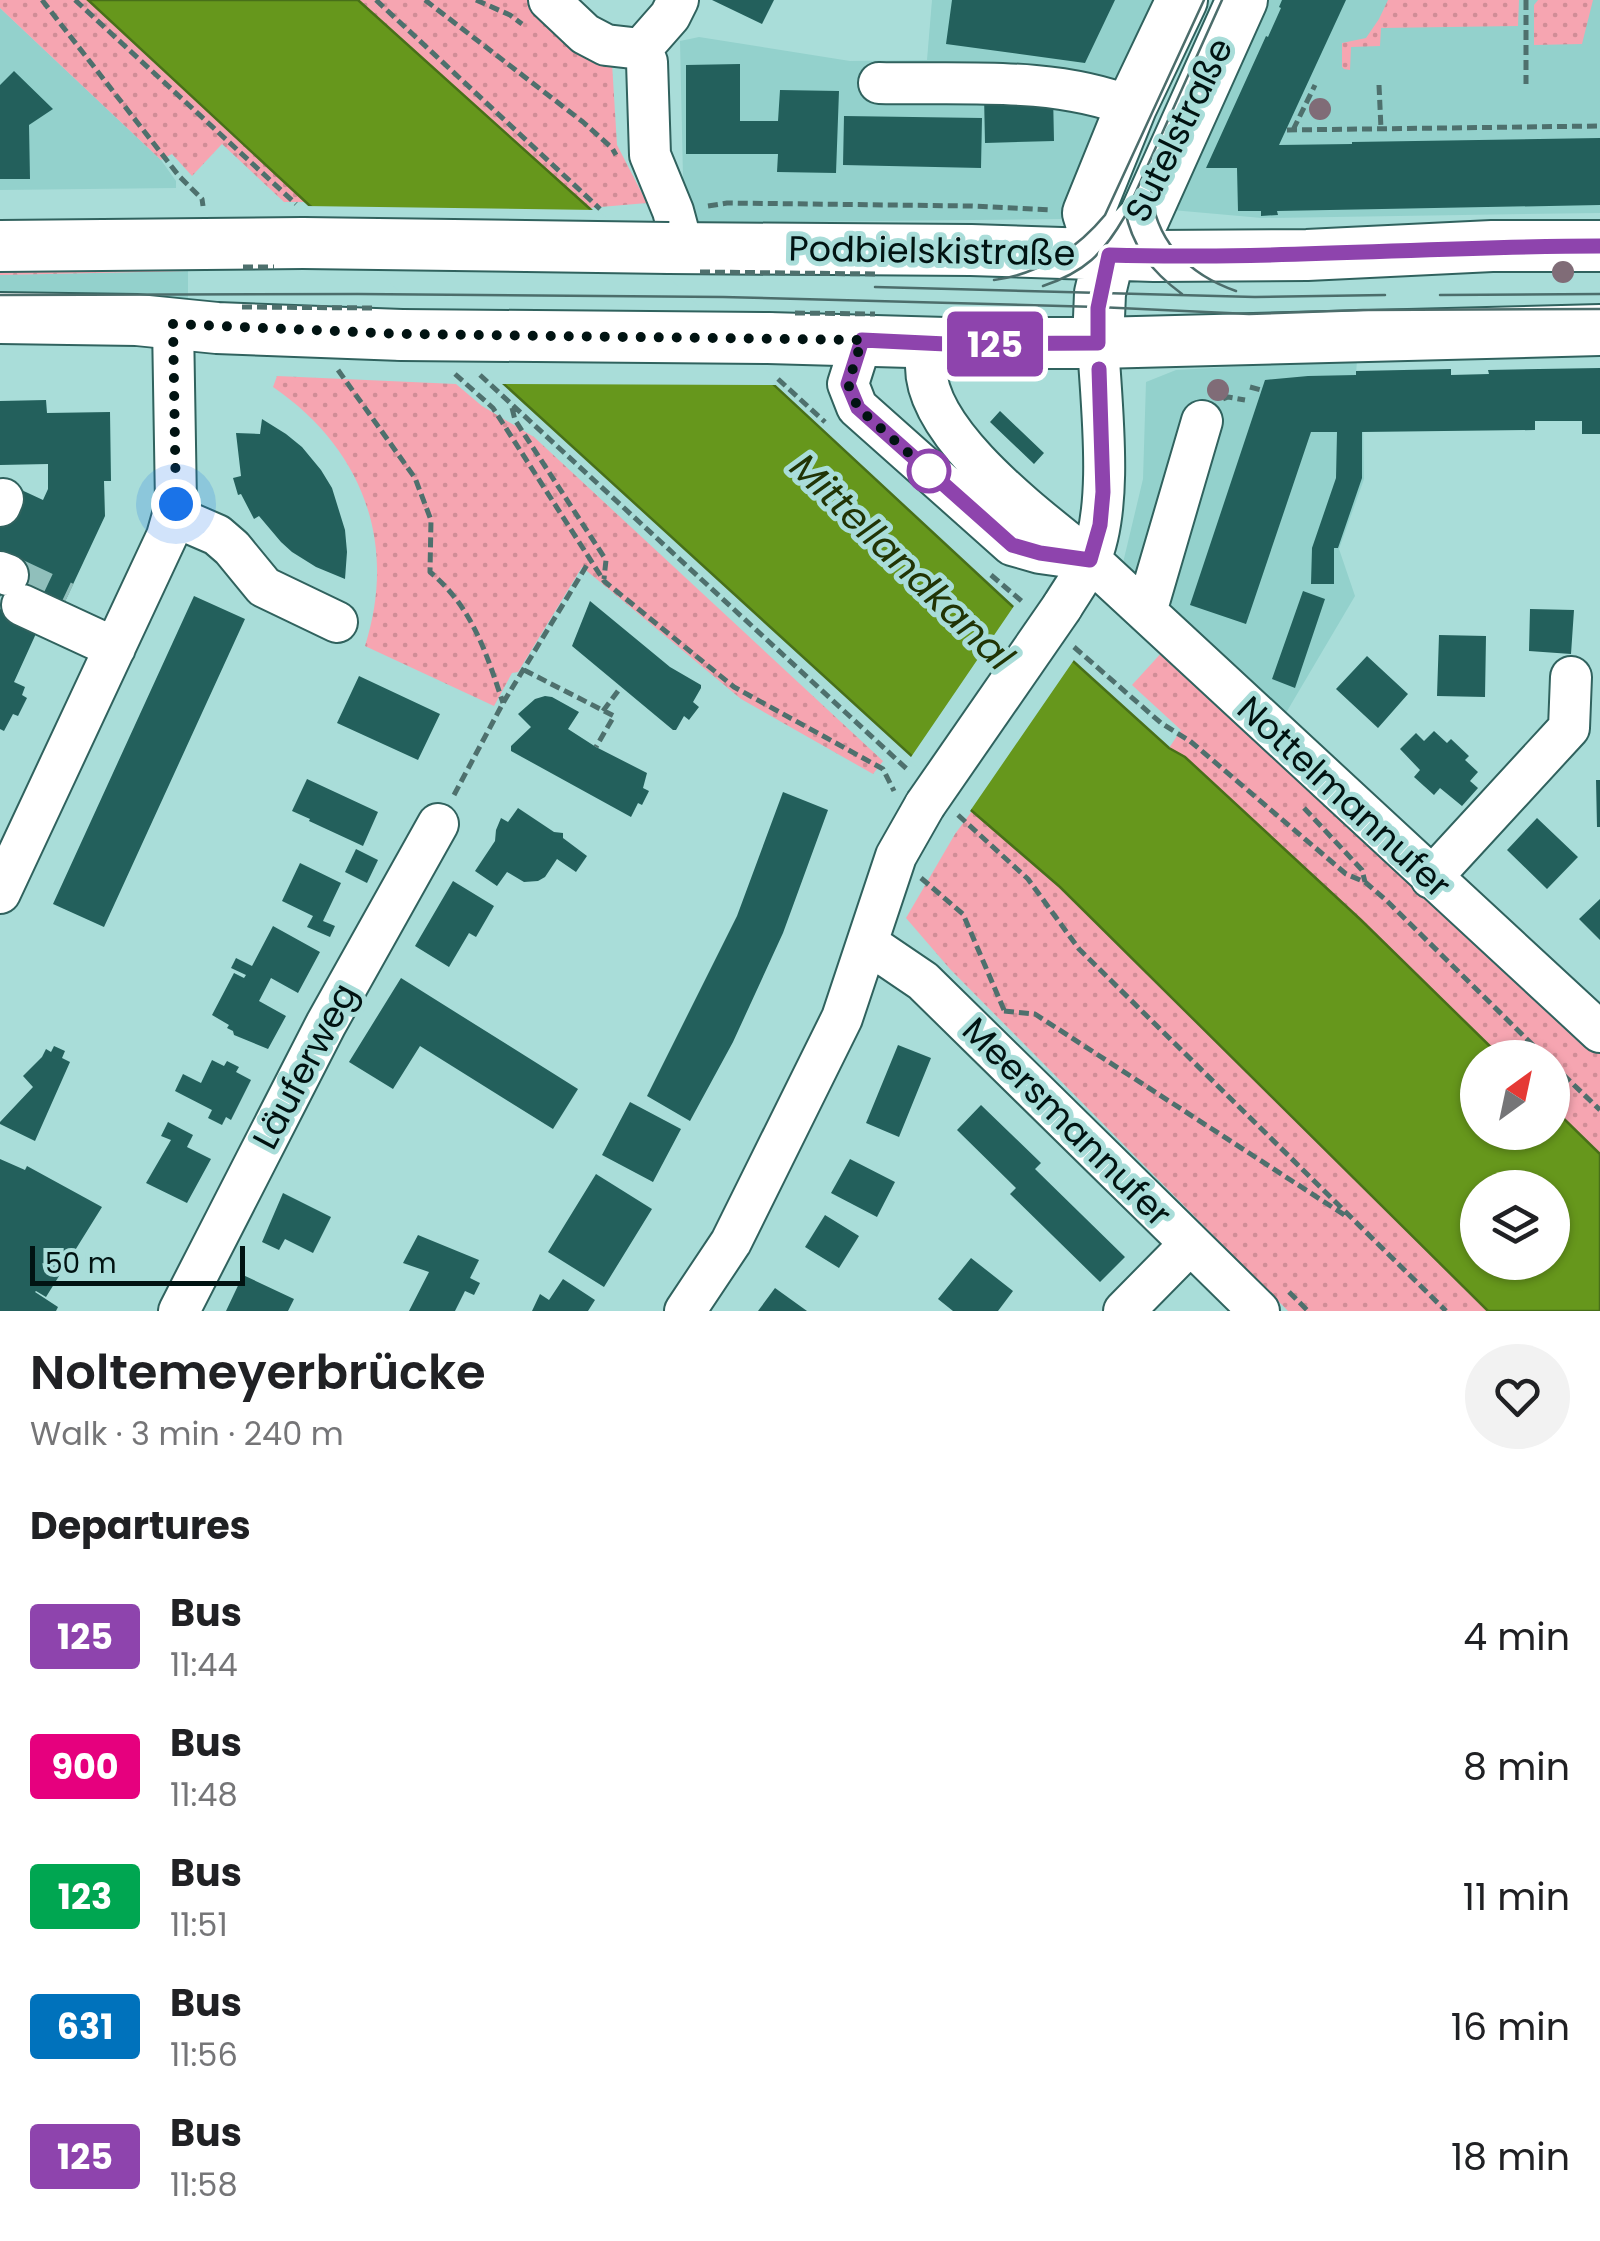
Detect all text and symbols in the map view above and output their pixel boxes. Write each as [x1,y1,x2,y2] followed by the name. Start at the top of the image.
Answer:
[1113,29,1244,230] street label: Sutelstraße
[788,223,1076,278] street label: Podbielskistraße
[938,312,1052,376] line badge: 125
[967,320,1023,369] text: 125
[779,441,1026,683] water label: Mittellandkanal
[908,450,950,492] unlabelled marker
[151,479,201,529] your location
[1227,685,1462,909] street label: Nottelmannufer
[240,974,369,1157] street label: Läuferweg
[952,1006,1183,1237] street label: Meersmannufer
[1460,1040,1570,1150] north arrow
[1460,1040,1570,1280] map controls
[1460,1170,1570,1280] button: layers
[30,1241,245,1286] scale bar
[45,1244,116,1283] text: 50 m
[30,1339,486,1406] text: Noltemeyerbrücke
[1465,1344,1570,1449] button: heart
[30,1411,344,1456] text: Walk · 3 min · 240 m
[30,1499,251,1552] text: Departures
[170,1586,242,1639] text: Bus
[1463,1610,1570,1663] text: 4 min
[57,1612,113,1661] text: 125
[170,1642,238,1687] text: 11:44
[170,1716,242,1769] text: Bus
[1463,1740,1570,1793] text: 8 min
[51,1742,119,1791] text: 900
[170,1772,238,1817] text: 11:48
[170,1846,242,1899] text: Bus
[1463,1870,1570,1923] text: 11 min
[58,1872,112,1921] text: 123
[170,1902,228,1947] text: 11:51
[170,1976,242,2029] text: Bus
[1451,2000,1570,2053] text: 16 min
[57,2002,113,2051] text: 631
[170,2032,238,2077] text: 11:56
[170,2106,242,2159] text: Bus
[1451,2130,1570,2183] text: 18 min
[57,2132,113,2181] text: 125
[170,2162,238,2207] text: 11:58

